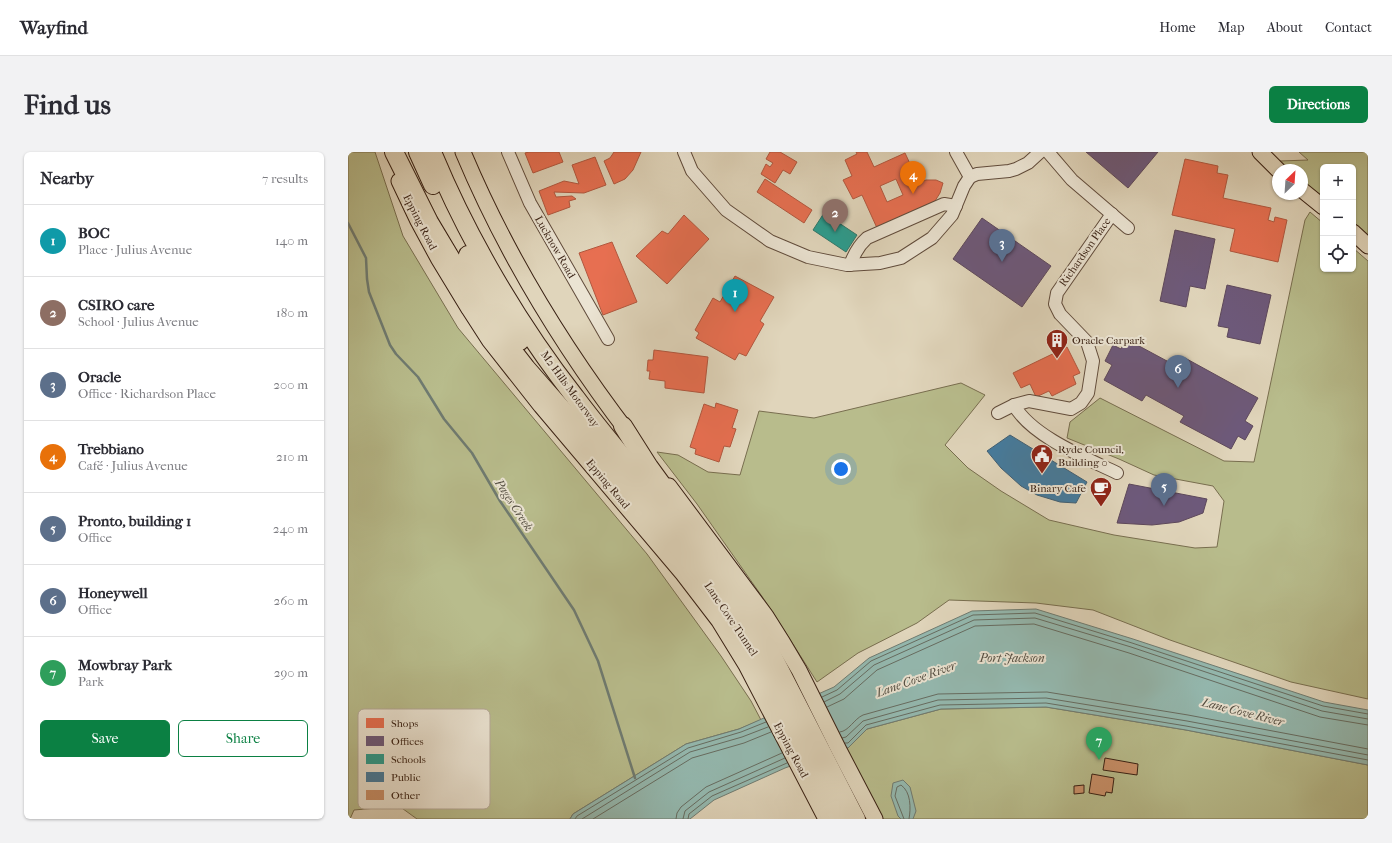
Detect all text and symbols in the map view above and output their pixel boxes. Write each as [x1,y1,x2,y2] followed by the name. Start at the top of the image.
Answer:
[20,17,88,39] text: Wayfind
[1159,19,1196,36] text: Home
[1218,19,1245,36] text: Map
[1267,19,1303,36] text: About
[1325,19,1372,36] text: Contact
[1269,86,1368,123] button: Directions
[24,88,111,121] text: Find us
[900,161,926,194] pin: 4
[1272,164,1308,200] north arrow
[1320,164,1356,272] map controls
[1320,164,1356,200] button: +
[40,168,94,188] text: Nearby
[262,171,308,186] text: 7 results
[400,192,440,253] street label: Epping Road
[822,199,848,232] pin: 2
[1320,200,1356,236] button: −
[532,213,579,281] street label: Lucknow Road
[1056,215,1114,289] street label: Richardson Place
[78,224,110,242] text: BOC
[989,229,1015,262] pin: 3
[51,233,55,248] text: 1
[275,233,308,248] text: 140 m
[1320,236,1356,272] button: locate
[78,242,192,257] text: Place · Julius Avenue
[722,279,748,312] pin: 1
[78,296,154,314] text: CSIRO care
[50,305,56,320] text: 2
[276,305,308,320] text: 180 m
[78,314,199,329] text: School · Julius Avenue
[1044,327,1070,360] building icon: Oracle Carpark
[1072,334,1145,347] place label: Oracle Carpark
[538,348,603,431] street label: M2 Hills Motorway
[1165,355,1191,388] pin: 6
[78,368,121,386] text: Oracle
[50,377,56,392] text: 3
[273,377,308,392] text: 200 m
[78,386,216,401] text: Office · Richardson Place
[78,440,144,458] text: Trebbiano
[1029,442,1055,475] public building icon: Ryde Council, Building 0
[1058,443,1124,469] place label: Ryde Council, Building 0
[49,449,57,464] text: 4
[276,449,308,464] text: 210 m
[583,456,633,512] street label: Epping Road
[78,458,188,473] text: Café · Julius Avenue
[831,459,851,479] your location
[1151,473,1177,506] pin: 5
[1088,475,1114,508] cafe icon: Binary Cafe
[491,476,536,534] water label: Pages Creek
[1030,482,1087,495] place label: Binary Cafe
[78,512,191,530] text: Pronto, building 1
[50,521,56,536] text: 5
[273,521,308,536] text: 240 m
[78,530,112,545] text: Office
[701,580,761,658] street label: Lane Cove Tunnel
[78,584,148,602] text: Honeywell
[49,593,57,608] text: 6
[274,593,308,608] text: 260 m
[78,602,112,617] text: Office
[978,651,1045,665] water label: Port Jackson
[78,656,172,674] text: Mowbray Park
[873,658,959,700] water label: Lane Cove River
[50,665,56,680] text: 7
[274,665,308,680] text: 290 m
[78,674,104,689] text: Park
[1200,695,1287,729] water label: Lane Cove River
[358,709,490,809] legend
[391,717,418,730] text: Shops
[40,720,170,757] button: Save
[178,720,308,757] button: Share
[771,720,812,781] street label: Epping Road
[1086,727,1112,760] pin: 7
[391,735,424,748] text: Offices
[391,753,426,766] text: Schools
[391,771,421,784] text: Public
[391,789,420,802] text: Other

